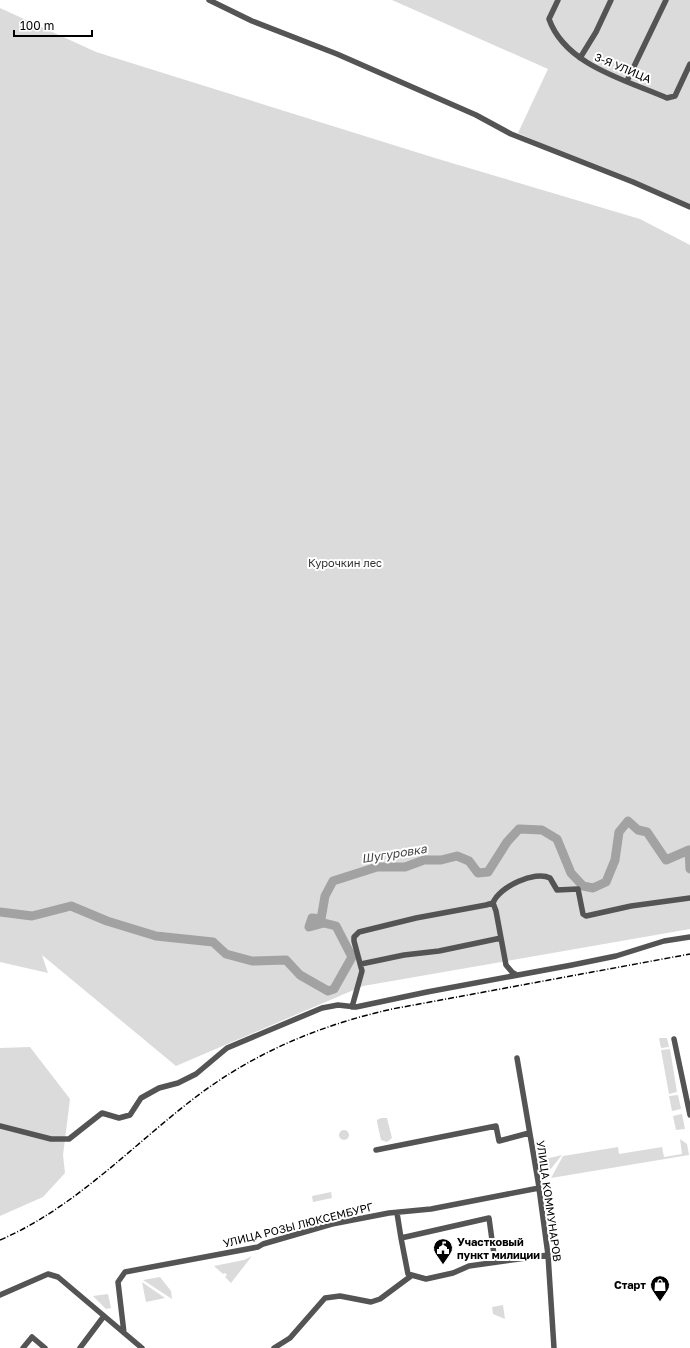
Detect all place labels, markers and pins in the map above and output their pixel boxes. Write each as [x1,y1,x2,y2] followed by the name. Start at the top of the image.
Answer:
[457,1235,540,1261] place label: Участковый пункт милиции
[432,1237,454,1265] public building icon: Участковый пункт милиции
[649,1274,671,1302] shop icon: Старт
[614,1278,646,1291] place label: Старт

